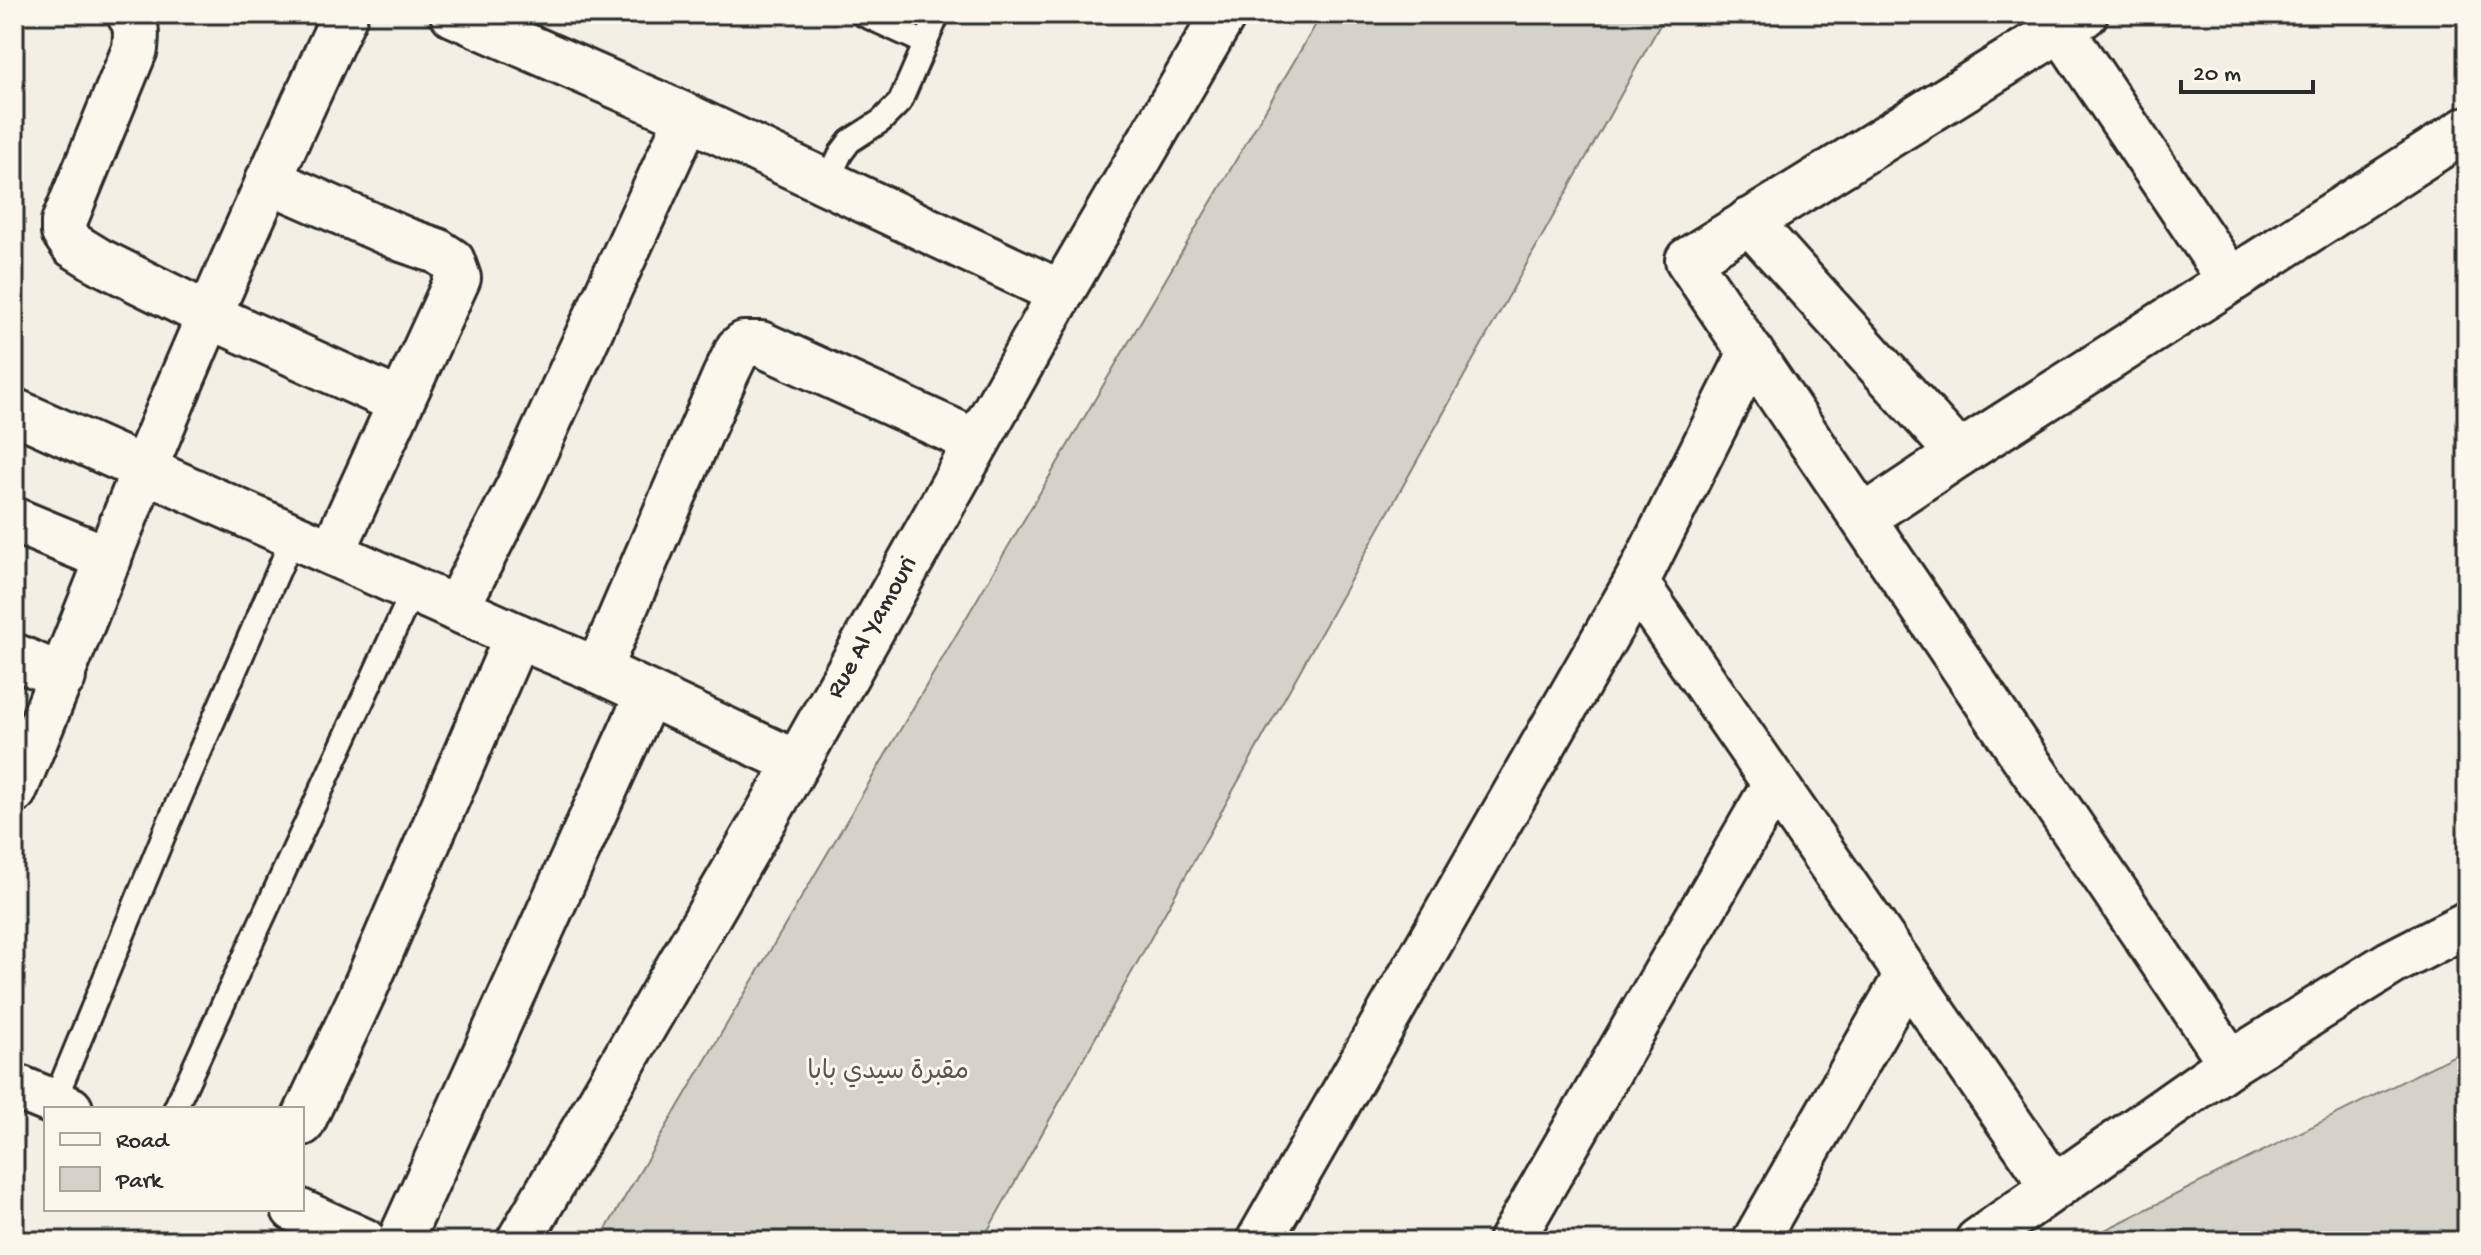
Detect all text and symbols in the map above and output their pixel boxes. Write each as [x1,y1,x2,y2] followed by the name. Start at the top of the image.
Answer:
[2181,44,2313,94] scale bar
[2193,61,2241,90] text: 20 m
[821,551,925,704] street label: Rue Al Yamouri
[807,1058,969,1089] park label: مقبرة سيدي بابا
[44,1107,304,1211] legend
[116,1128,170,1157] text: Road
[115,1168,164,1197] text: Park

